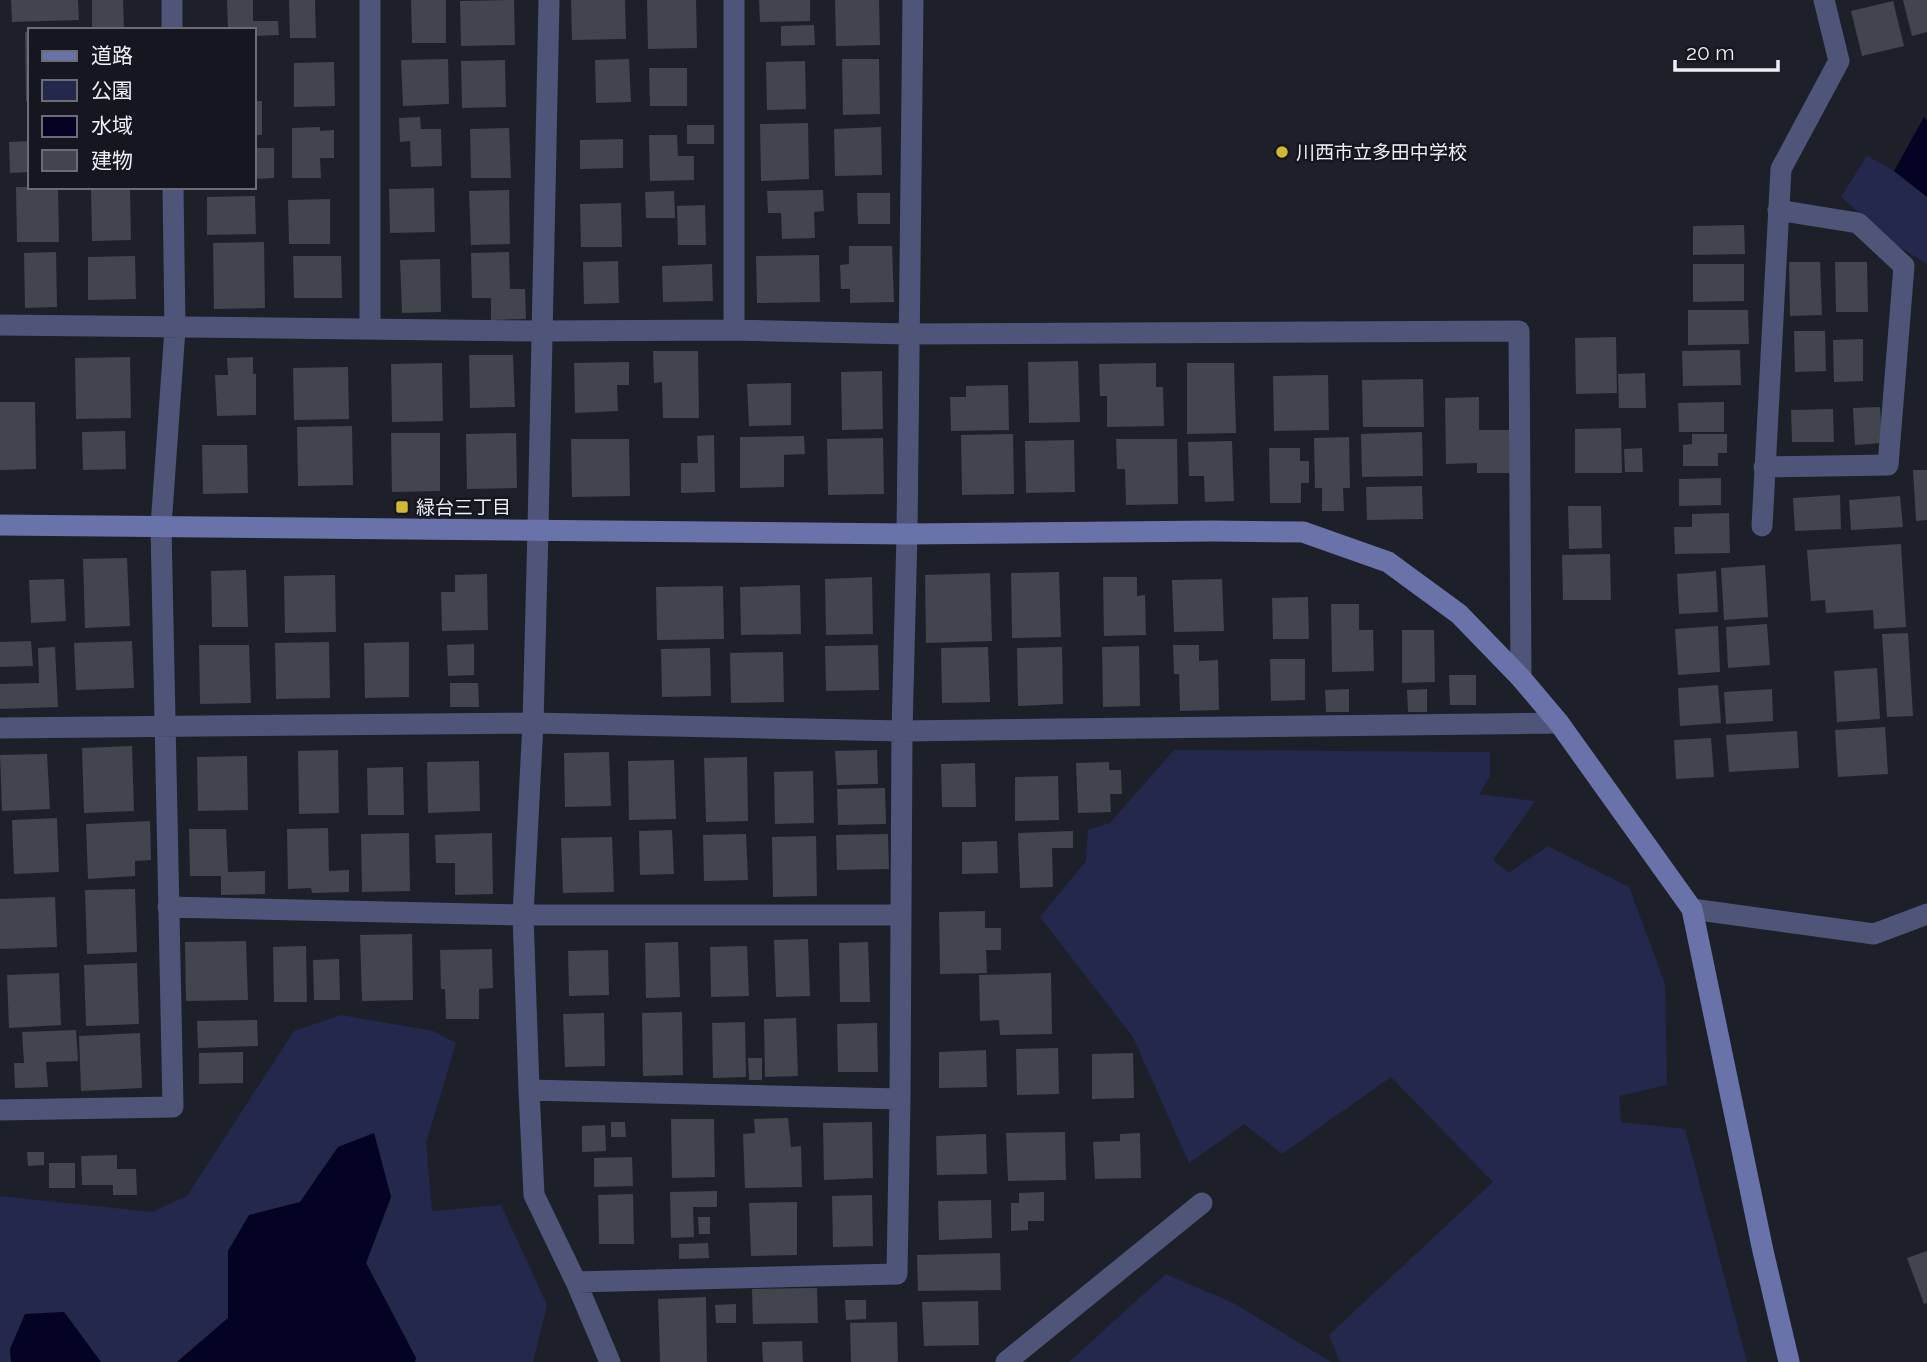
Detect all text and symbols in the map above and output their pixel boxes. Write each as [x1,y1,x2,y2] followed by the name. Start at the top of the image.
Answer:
[28,28,256,189] legend
[1675,28,1778,72] scale bar
[1686,40,1734,65] text: 20 m
[91,43,133,68] text: 道路
[91,78,133,103] text: 公園
[91,113,133,138] text: 水域
[1296,141,1467,163] place label: 川西市立多田中学校
[1274,144,1290,160] marker: 川西市立多田中学校
[91,148,133,173] text: 建物
[416,496,511,518] place label: 緑台三丁目
[394,499,410,515] marker: 緑台三丁目

